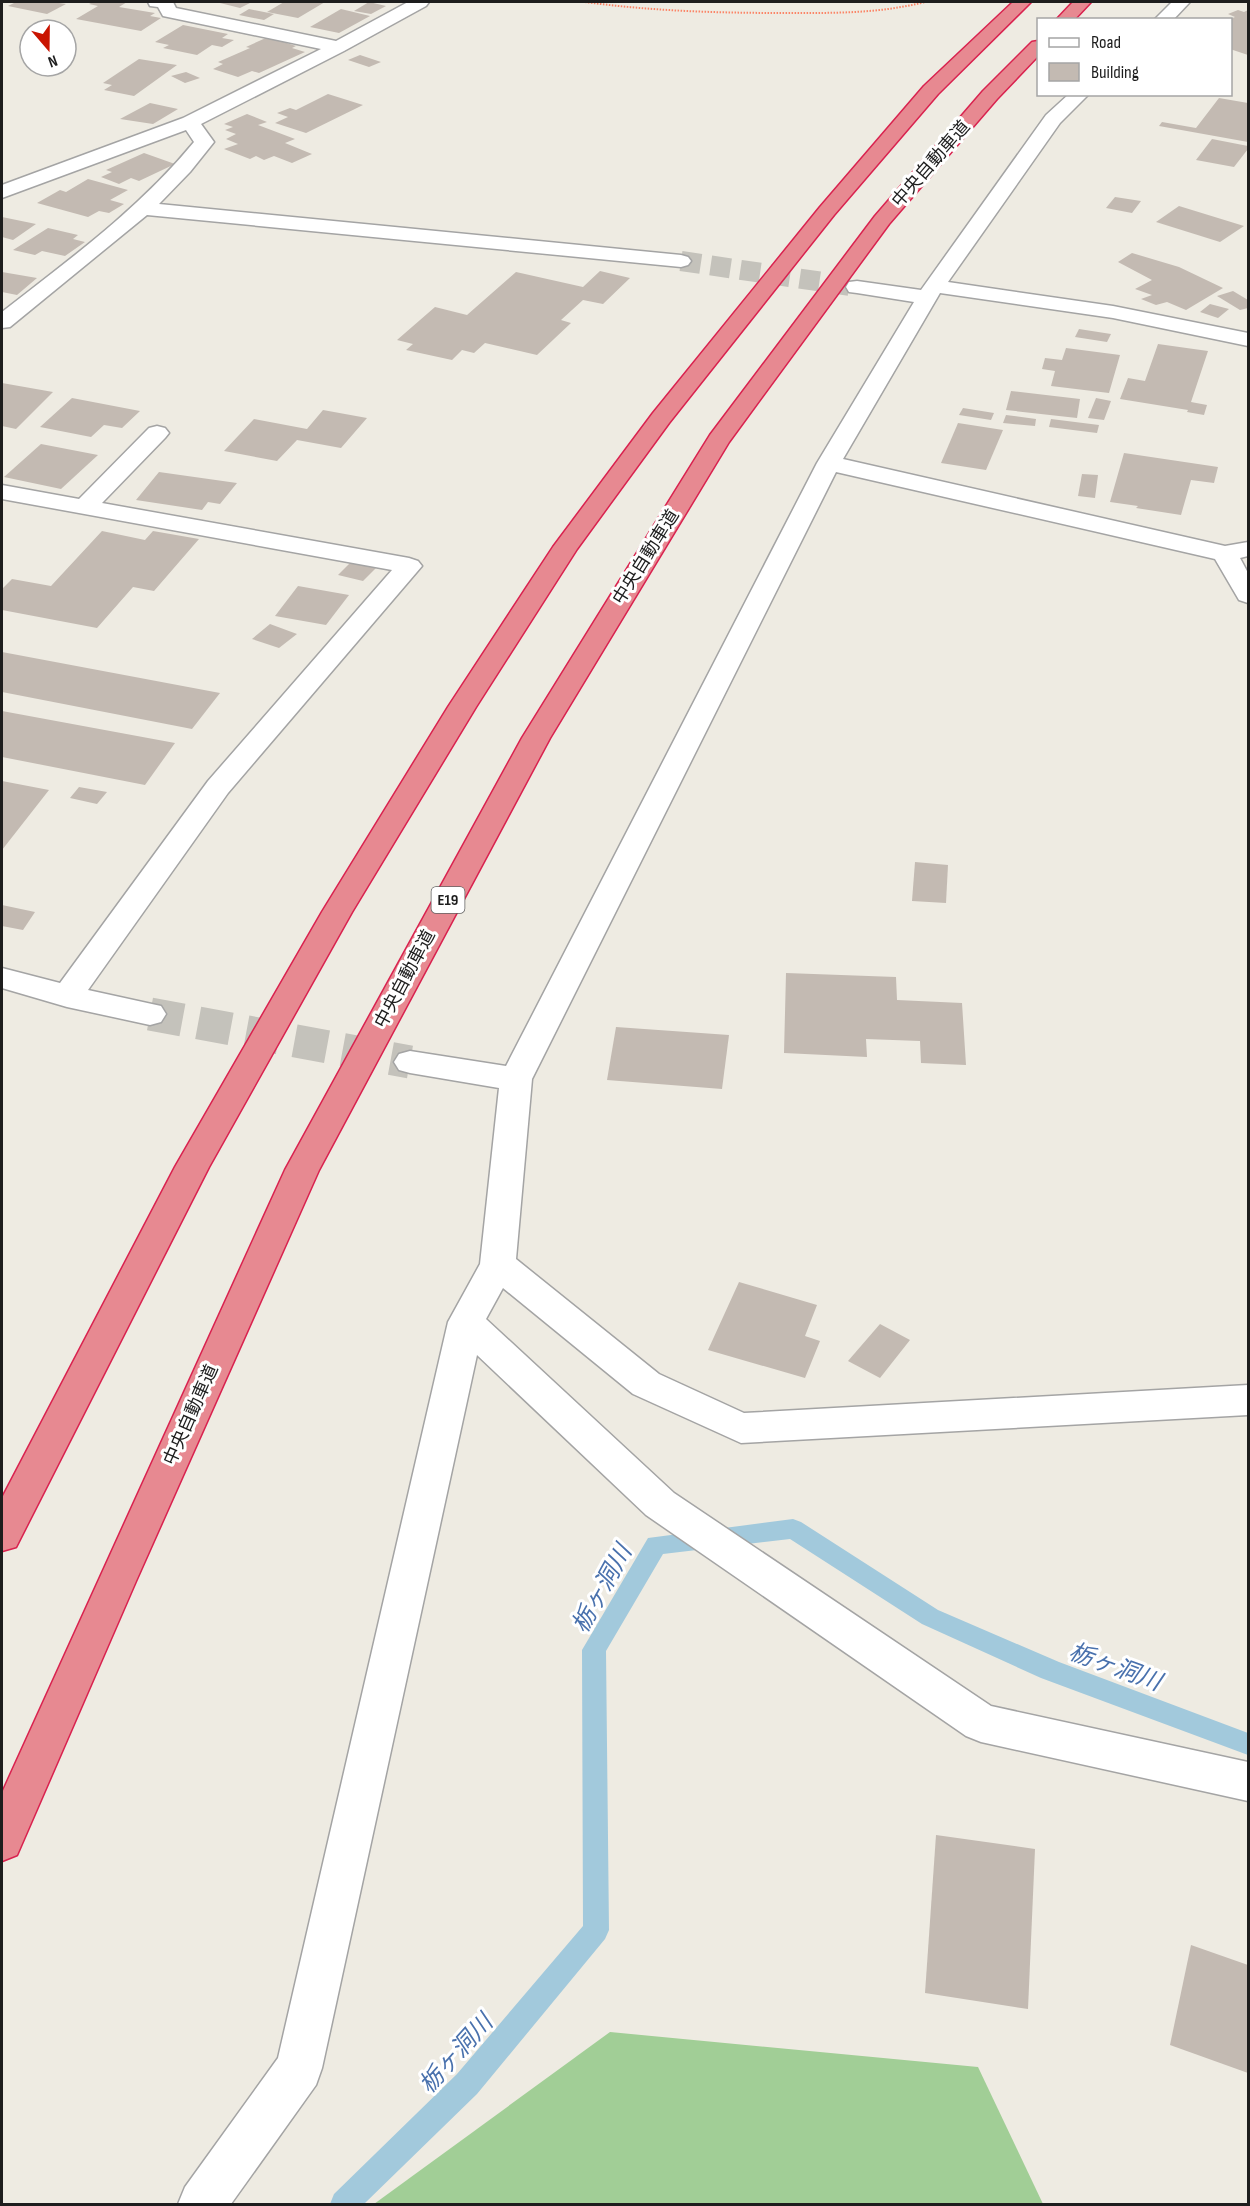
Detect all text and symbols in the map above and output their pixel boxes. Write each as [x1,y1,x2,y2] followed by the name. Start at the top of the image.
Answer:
[18,18,78,78] north arrow
[1037,18,1232,96] legend
[1091,32,1121,53] text: Road
[45,50,60,71] text: N
[1091,62,1139,83] text: Building
[888,116,974,212] street label: 中央自動車道
[608,506,684,608] street label: 中央自動車道
[432,887,464,913] road number: E19
[370,926,440,1032] street label: 中央自動車道
[159,1361,223,1469] street label: 中央自動車道
[566,1537,639,1638] water label: 栃ヶ洞川
[1065,1637,1168,1698] water label: 栃ヶ洞川
[413,2006,501,2099] water label: 栃ヶ洞川

